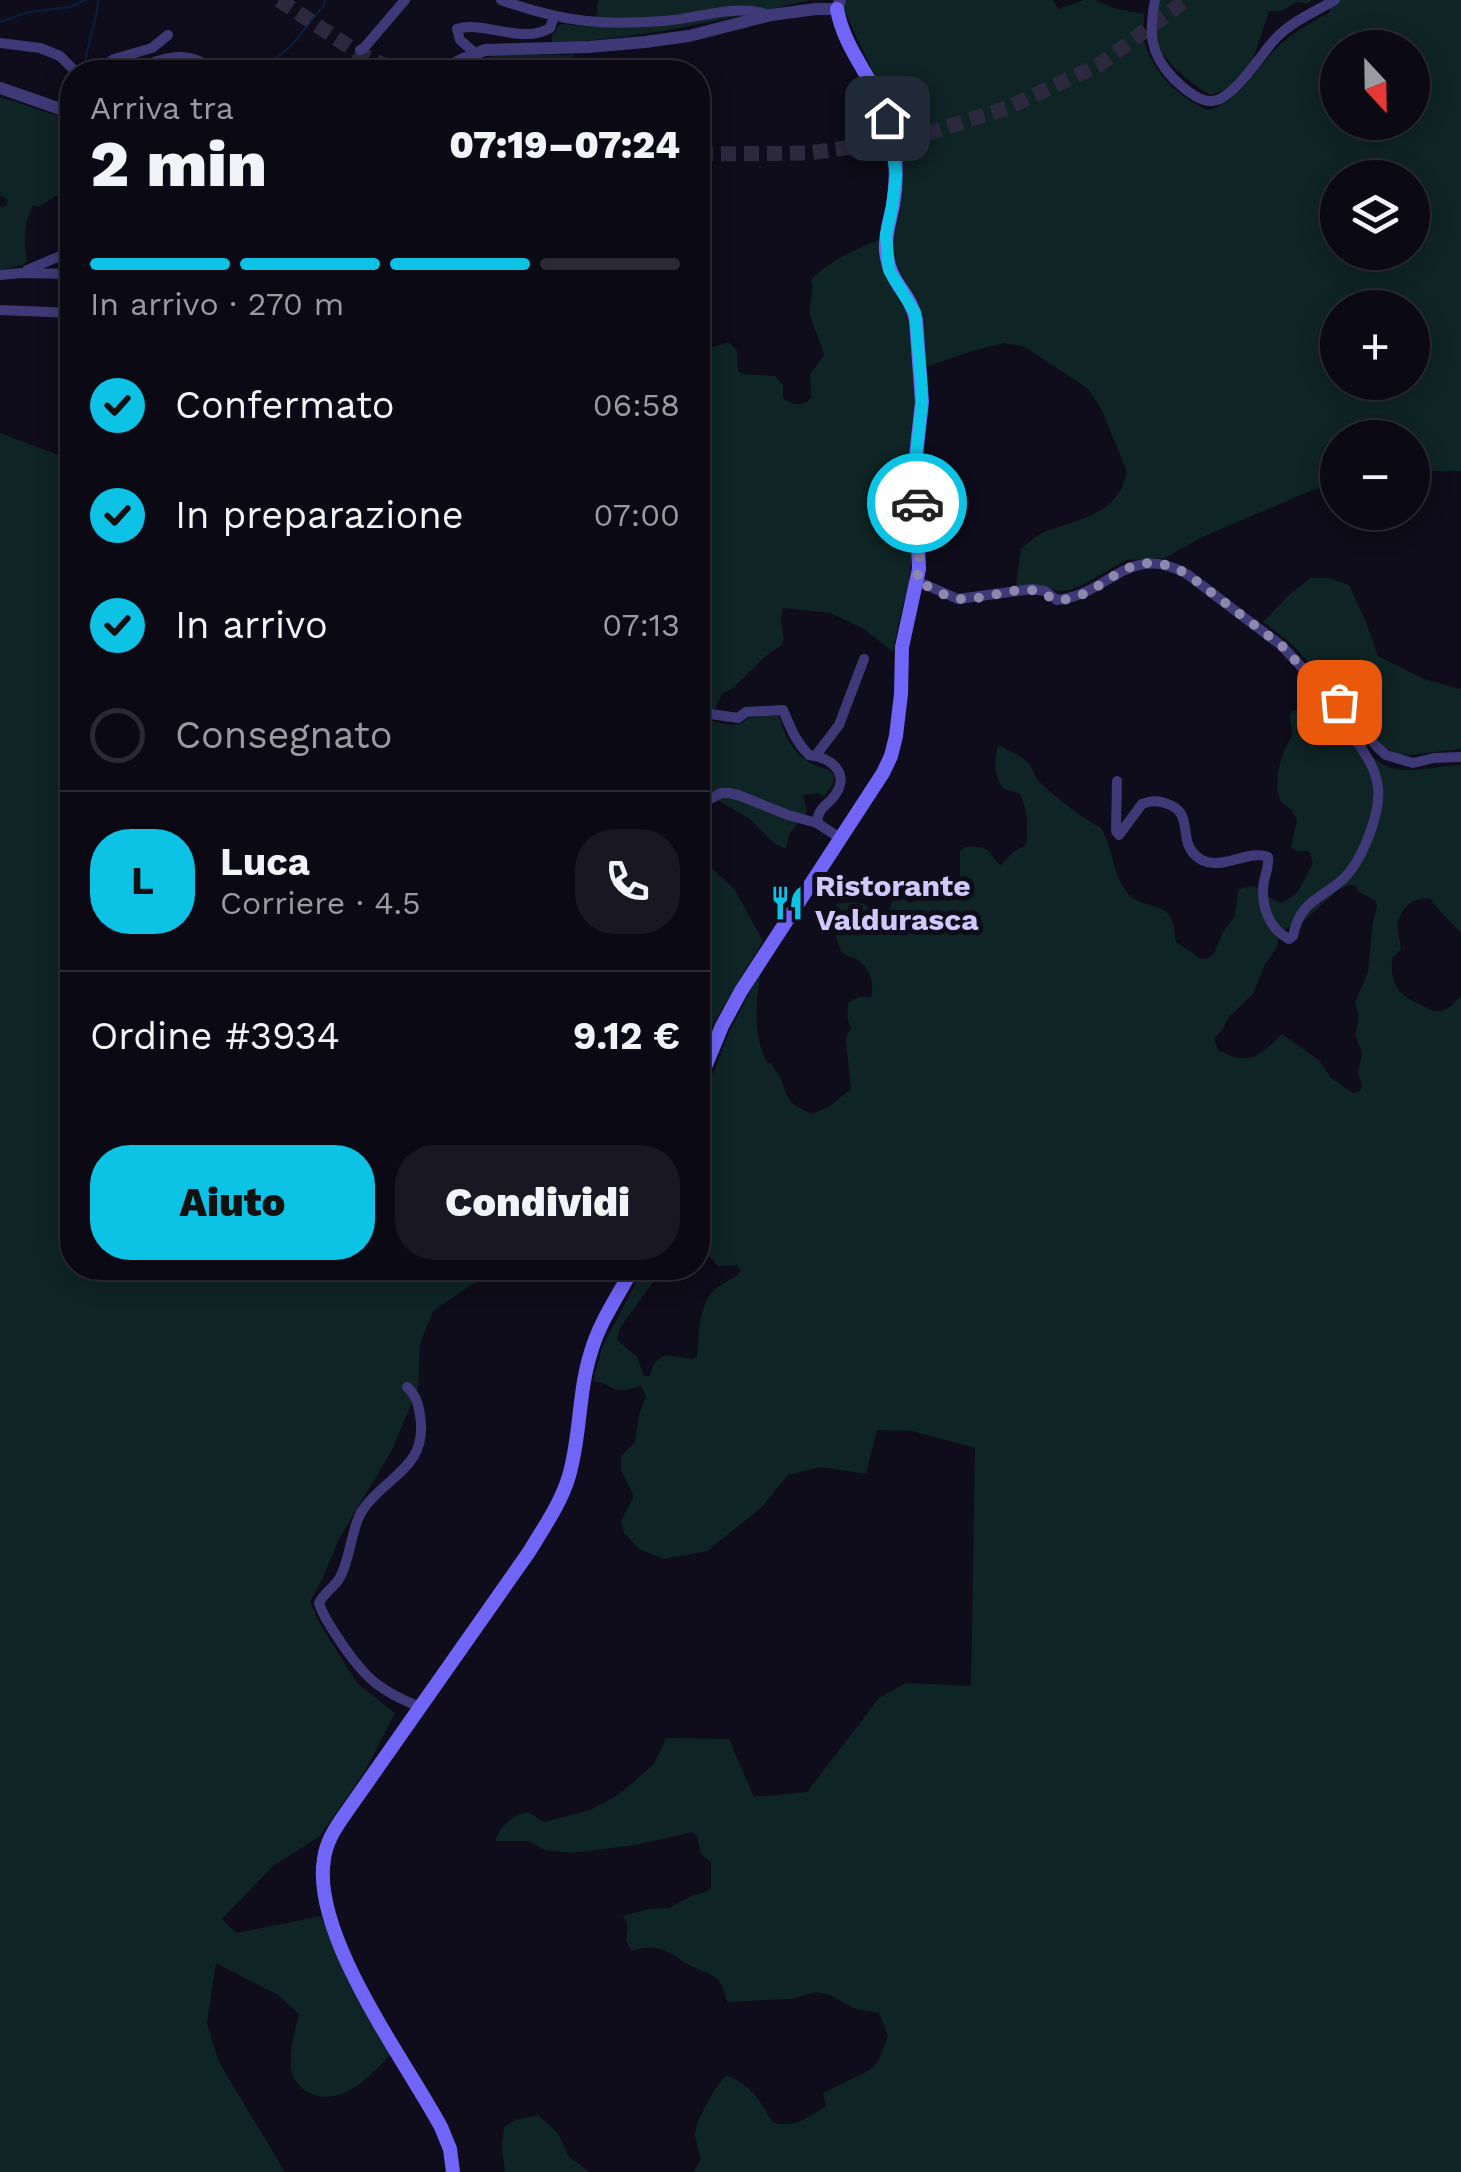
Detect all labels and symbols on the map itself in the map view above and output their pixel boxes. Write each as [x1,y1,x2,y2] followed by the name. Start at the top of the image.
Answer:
[1320,30,1430,140] north arrow
[845,76,930,161] pin
[867,453,967,553] courier
[1297,660,1382,745] pin
[815,868,979,937] place label: Ristorante Valdurasca
[768,884,806,922] restaurant icon: Ristorante Valdurasca

